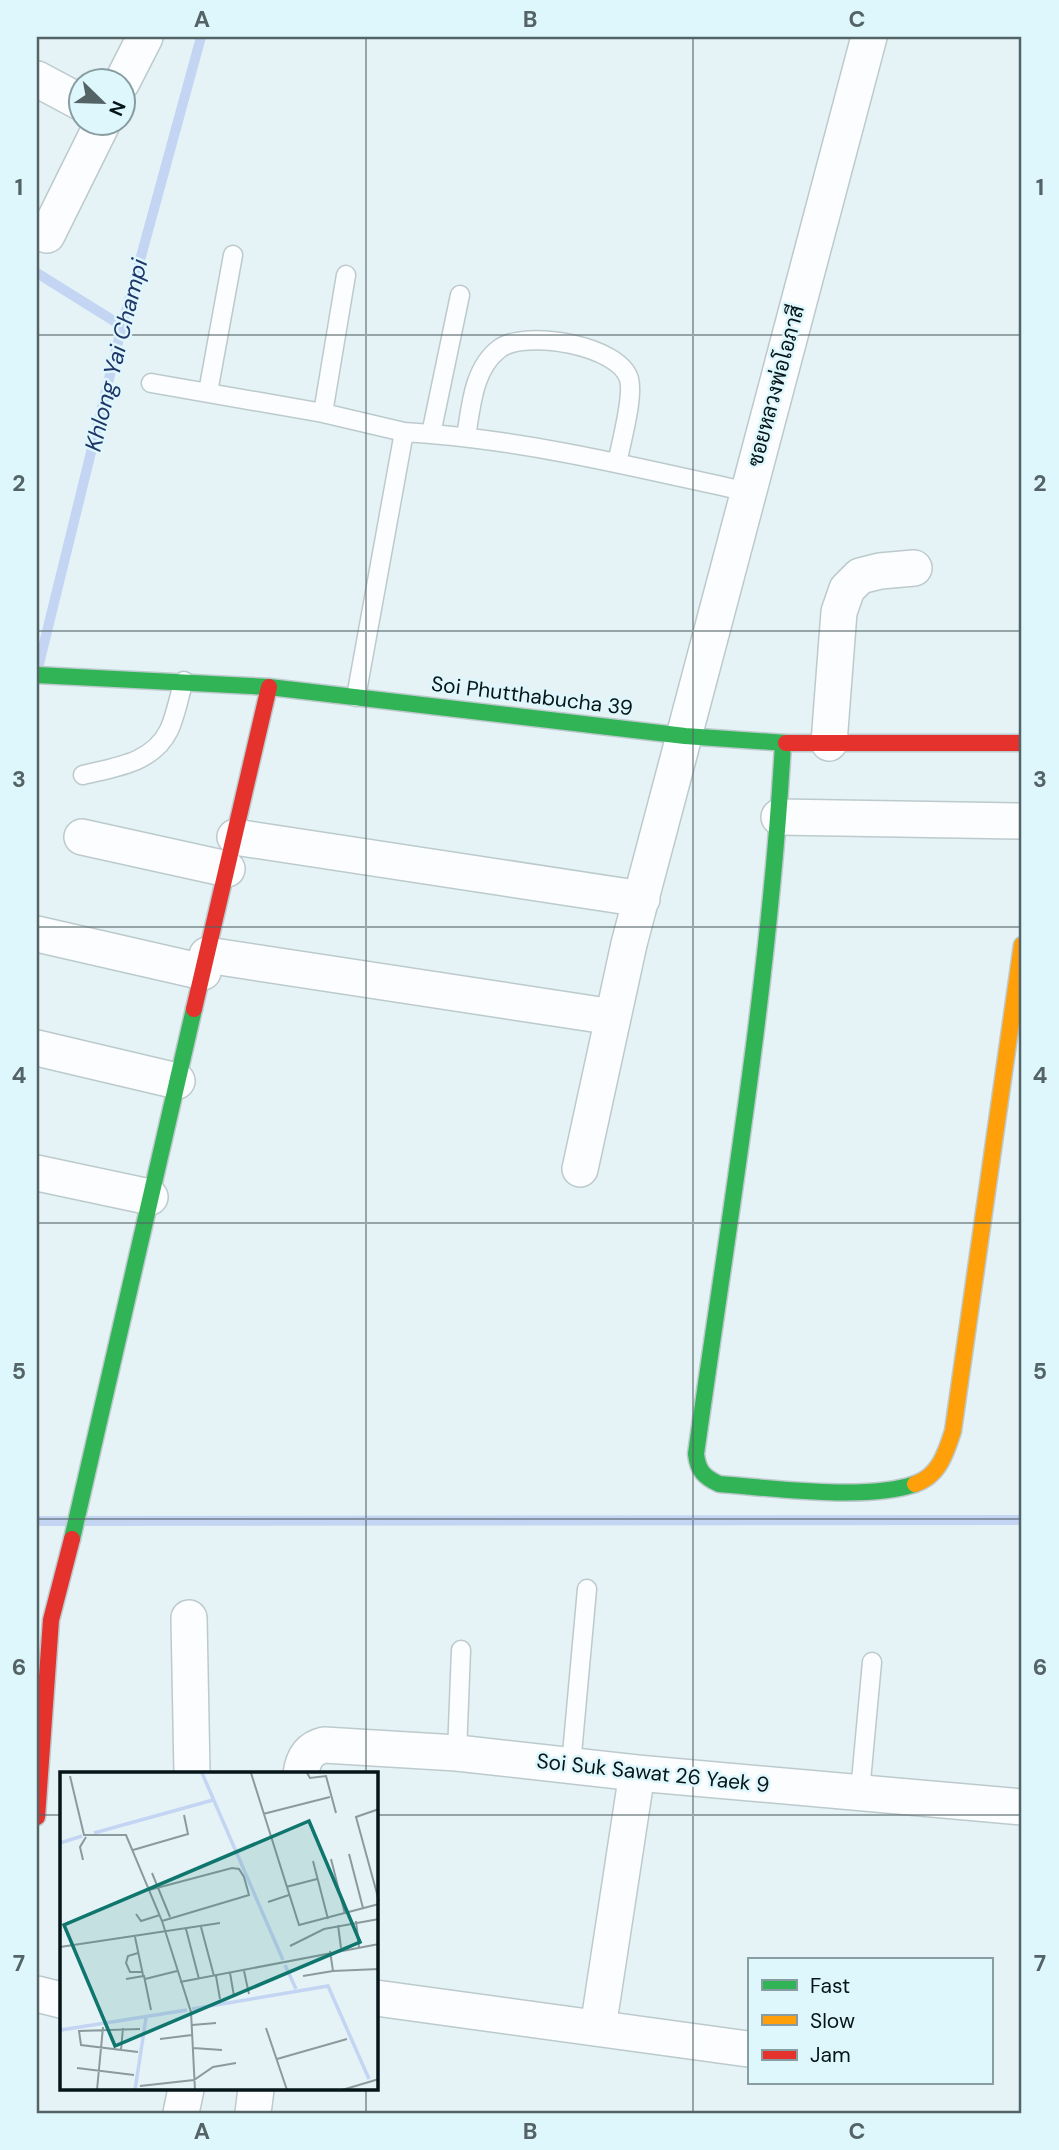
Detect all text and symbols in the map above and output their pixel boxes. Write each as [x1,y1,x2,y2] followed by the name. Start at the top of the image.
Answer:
[194,4,210,34] text: A
[523,4,537,34] text: B
[849,4,865,34] text: C
[66,66,136,136] north arrow
[103,97,131,120] text: N
[15,172,23,202] text: 1
[1036,172,1044,202] text: 1
[78,255,155,454] water label: Khlong Yai Champi
[741,302,811,470] street label: ซอยหลวงพ่อโอภาสี
[12,468,26,498] text: 2
[1033,468,1047,498] text: 2
[430,670,634,722] street label: Soi Phutthabucha 39
[12,764,26,794] text: 3
[1033,764,1047,794] text: 3
[12,1060,27,1090] text: 4
[1033,1060,1048,1090] text: 4
[12,1356,26,1386] text: 5
[1033,1356,1047,1386] text: 5
[12,1652,26,1682] text: 6
[1033,1652,1047,1682] text: 6
[535,1747,771,1799] street label: Soi Suk Sawat 26 Yaek 9
[60,1772,378,2090] inset map
[13,1948,25,1978] text: 7
[1034,1948,1046,1978] text: 7
[748,1958,992,2084] legend
[810,1972,850,2000] text: Fast
[810,2007,855,2035] text: Slow
[810,2041,851,2069] text: Jam
[194,2116,210,2146] text: A
[523,2116,537,2146] text: B
[849,2116,865,2146] text: C

